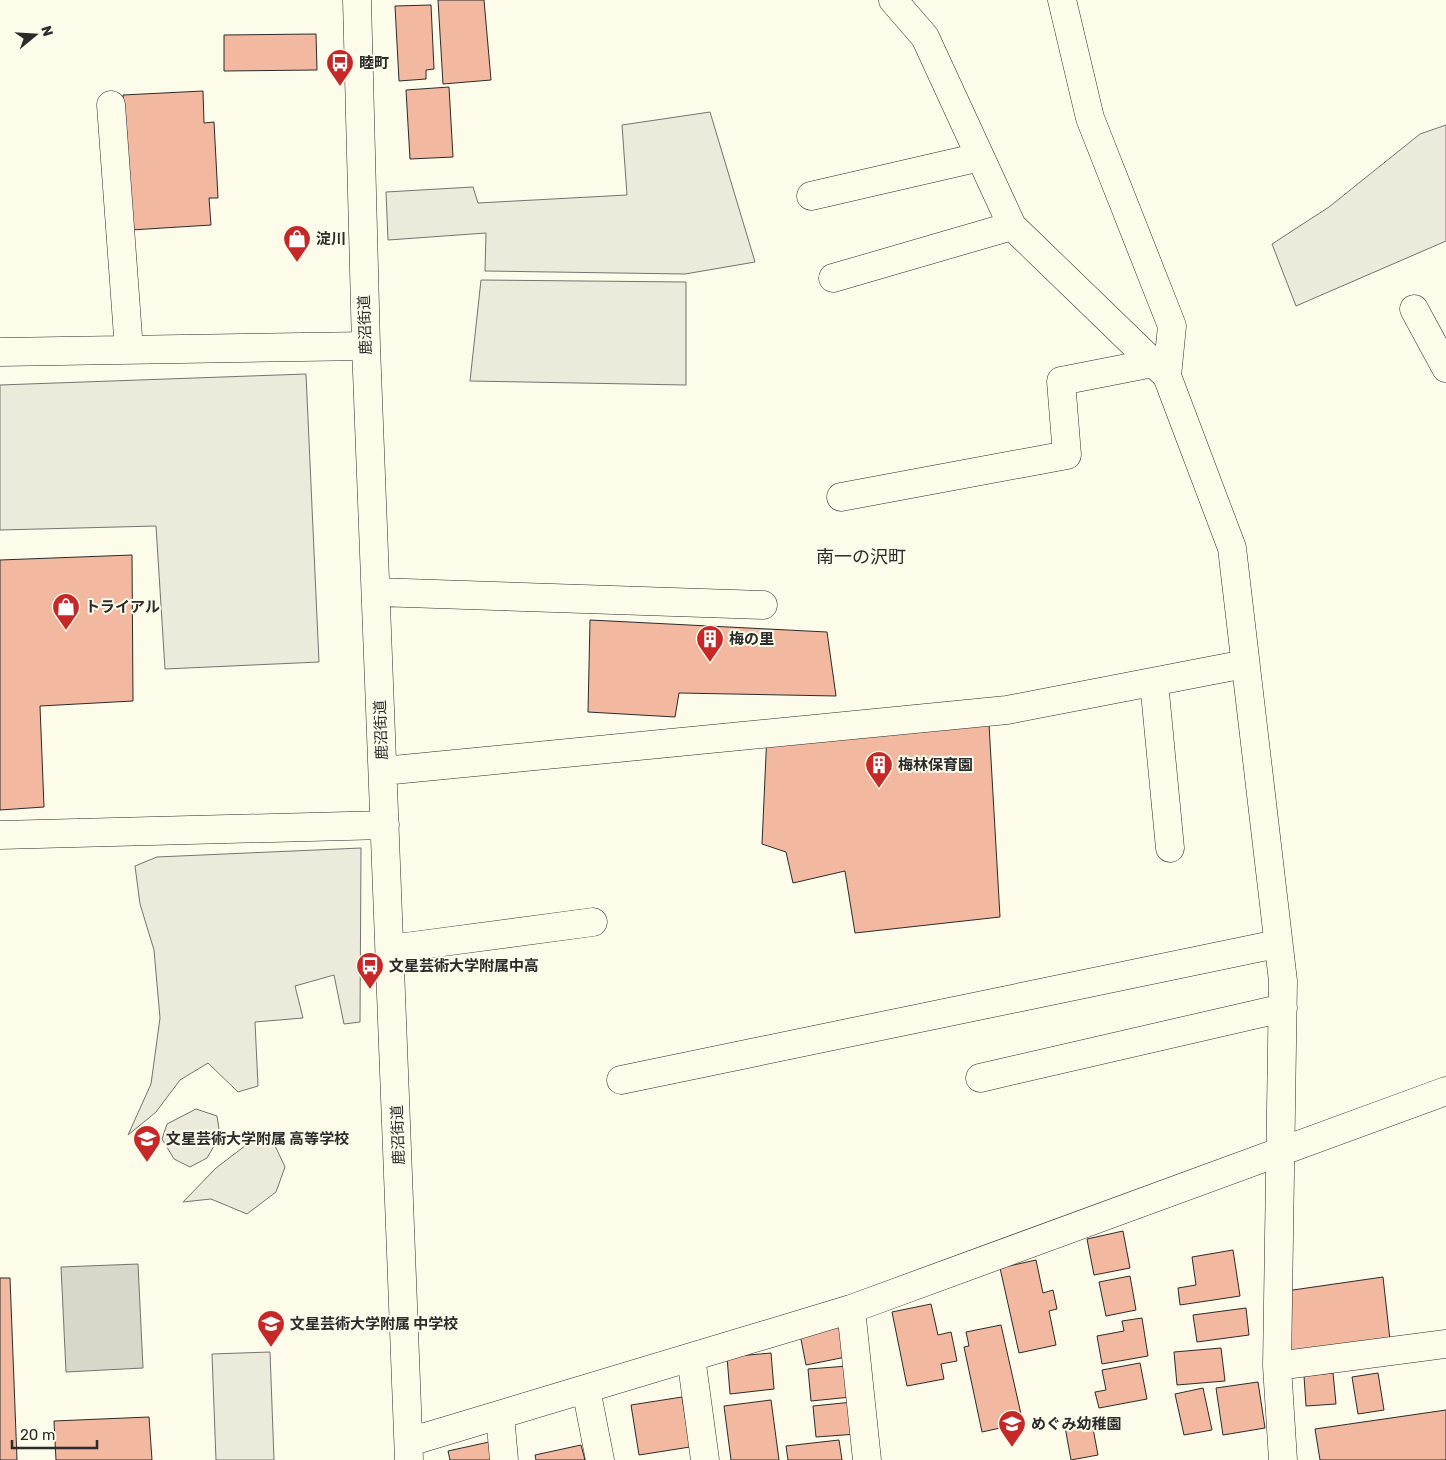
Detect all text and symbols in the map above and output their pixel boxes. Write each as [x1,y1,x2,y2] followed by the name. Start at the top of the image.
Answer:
[10,10,60,60] north arrow
[37,24,57,39] text: N
[325,48,355,87] bus stop icon: 睦町
[359,54,389,72] place label: 睦町
[282,224,312,263] shop icon: 淀川
[316,230,346,248] place label: 淀川
[355,295,375,355] street label: 鹿沼街道
[816,546,906,568] district label: 南一の沢町
[51,592,81,631] shop icon: トライアル
[85,598,160,616] place label: トライアル
[695,624,725,663] building icon: 梅の里
[729,630,774,648] place label: 梅の里
[371,700,391,760] street label: 鹿沼街道
[864,750,894,789] building icon: 梅林保育園
[898,756,973,774] place label: 梅林保育園
[355,951,385,990] bus stop icon: 文星芸術大学附属中高
[389,957,539,975] place label: 文星芸術大学附属中高
[388,1105,408,1165] street label: 鹿沼街道
[132,1124,162,1163] school or university icon: 文星芸術大学附属 高等学校
[166,1130,349,1148] place label: 文星芸術大学附属 高等学校
[256,1309,286,1348] school or university icon: 文星芸術大学附属 中学校
[290,1315,458,1333] place label: 文星芸術大学附属 中学校
[997,1409,1027,1448] school or university icon: めぐみ幼稚園
[1031,1415,1121,1433] place label: めぐみ幼稚園
[12,1418,98,1450] scale bar
[20,1426,55,1444] text: 20 m

